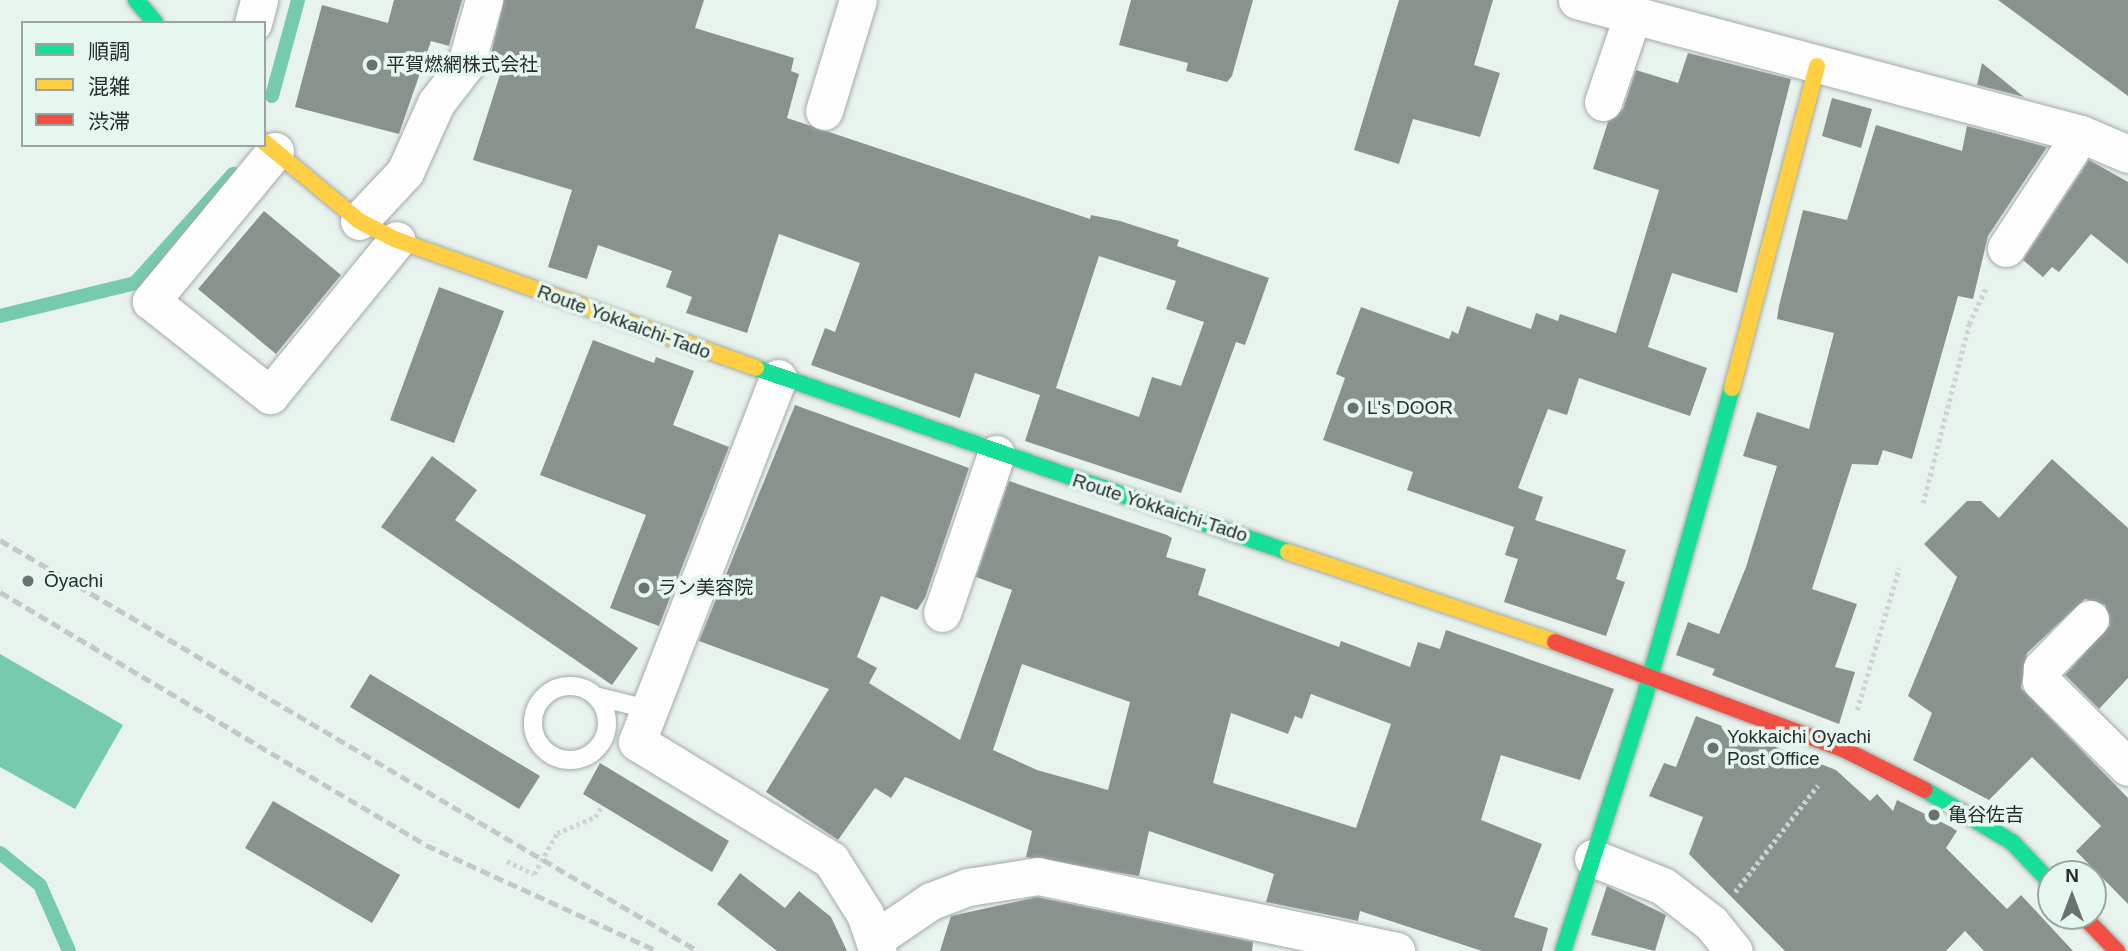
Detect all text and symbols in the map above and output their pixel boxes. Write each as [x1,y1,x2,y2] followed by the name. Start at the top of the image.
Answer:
[21,21,266,147] legend
[88,40,130,63] text: 順調
[386,54,538,76] place label: 平賀燃網株式会社
[364,57,380,73] marker: 平賀燃網株式会社
[88,75,130,98] text: 混雑
[88,110,130,133] text: 渋滞
[534,280,714,364] street label: Route Yokkaichi-Tado
[1367,397,1453,419] place label: L's DOOR
[1345,400,1361,416] marker: L's DOOR
[1069,469,1251,547] street label: Route Yokkaichi-Tado
[44,570,103,592] place label: Ōyachi
[18,571,38,591] marker: Ōyachi
[658,577,753,599] place label: ラン美容院
[636,580,652,596] marker: ラン美容院
[1727,726,1871,770] place label: Yokkaichi Oyachi Post Office
[1705,740,1721,756] marker: Yokkaichi Oyachi Post Office
[1948,804,2024,826] place label: 亀谷佐吉
[1926,807,1942,823] marker: 亀谷佐吉
[2037,860,2107,930] north arrow
[2065,865,2079,886] text: N

